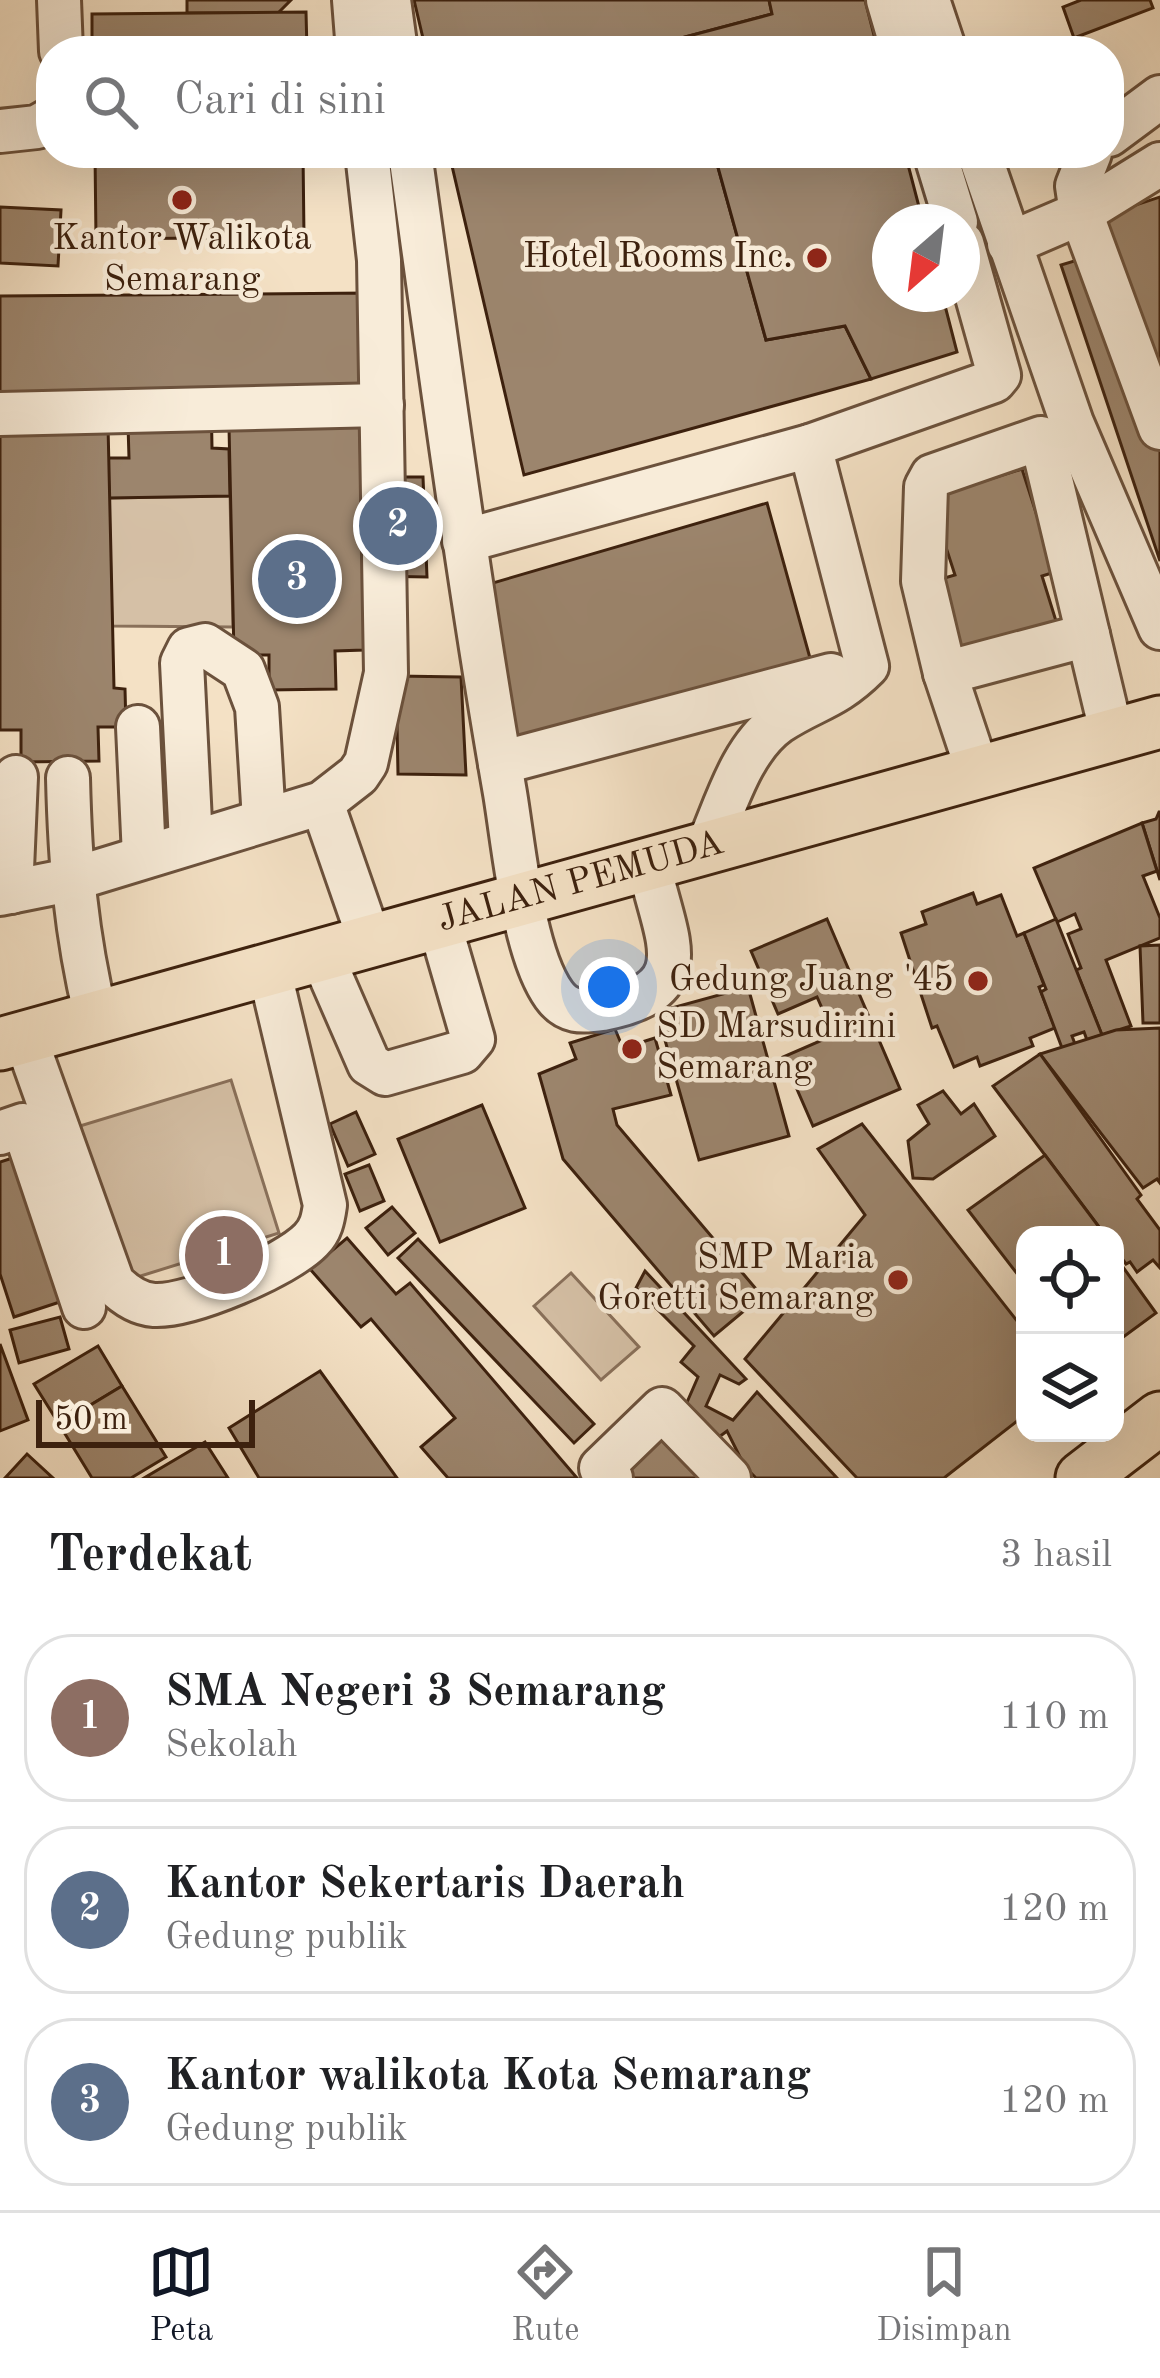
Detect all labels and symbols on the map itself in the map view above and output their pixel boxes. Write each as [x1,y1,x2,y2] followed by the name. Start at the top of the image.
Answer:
[169,187,195,213] marker: Kantor Walikota Semarang
[872,204,980,312] north arrow
[52,222,312,299] place label: Kantor Walikota Semarang
[523,240,793,276] place label: Hotel Rooms Inc.
[804,245,830,271] marker: Hotel Rooms Inc.
[359,481,437,571] pin: 2
[258,534,336,624] pin: 3
[434,826,728,940] street label: JALAN PEMUDA
[579,957,639,1017] your location
[669,963,954,999] place label: Gedung Juang '45
[965,968,991,994] marker: Gedung Juang '45
[656,1010,896,1087] place label: SD Marsudirini Semarang
[619,1036,645,1062] marker: SD Marsudirini Semarang
[185,1210,263,1300] pin: 1
[597,1241,875,1318] place label: SMP Maria Goretti Semarang
[885,1267,911,1293] marker: SMP Maria Goretti Semarang
[36,1394,255,1447] scale bar

